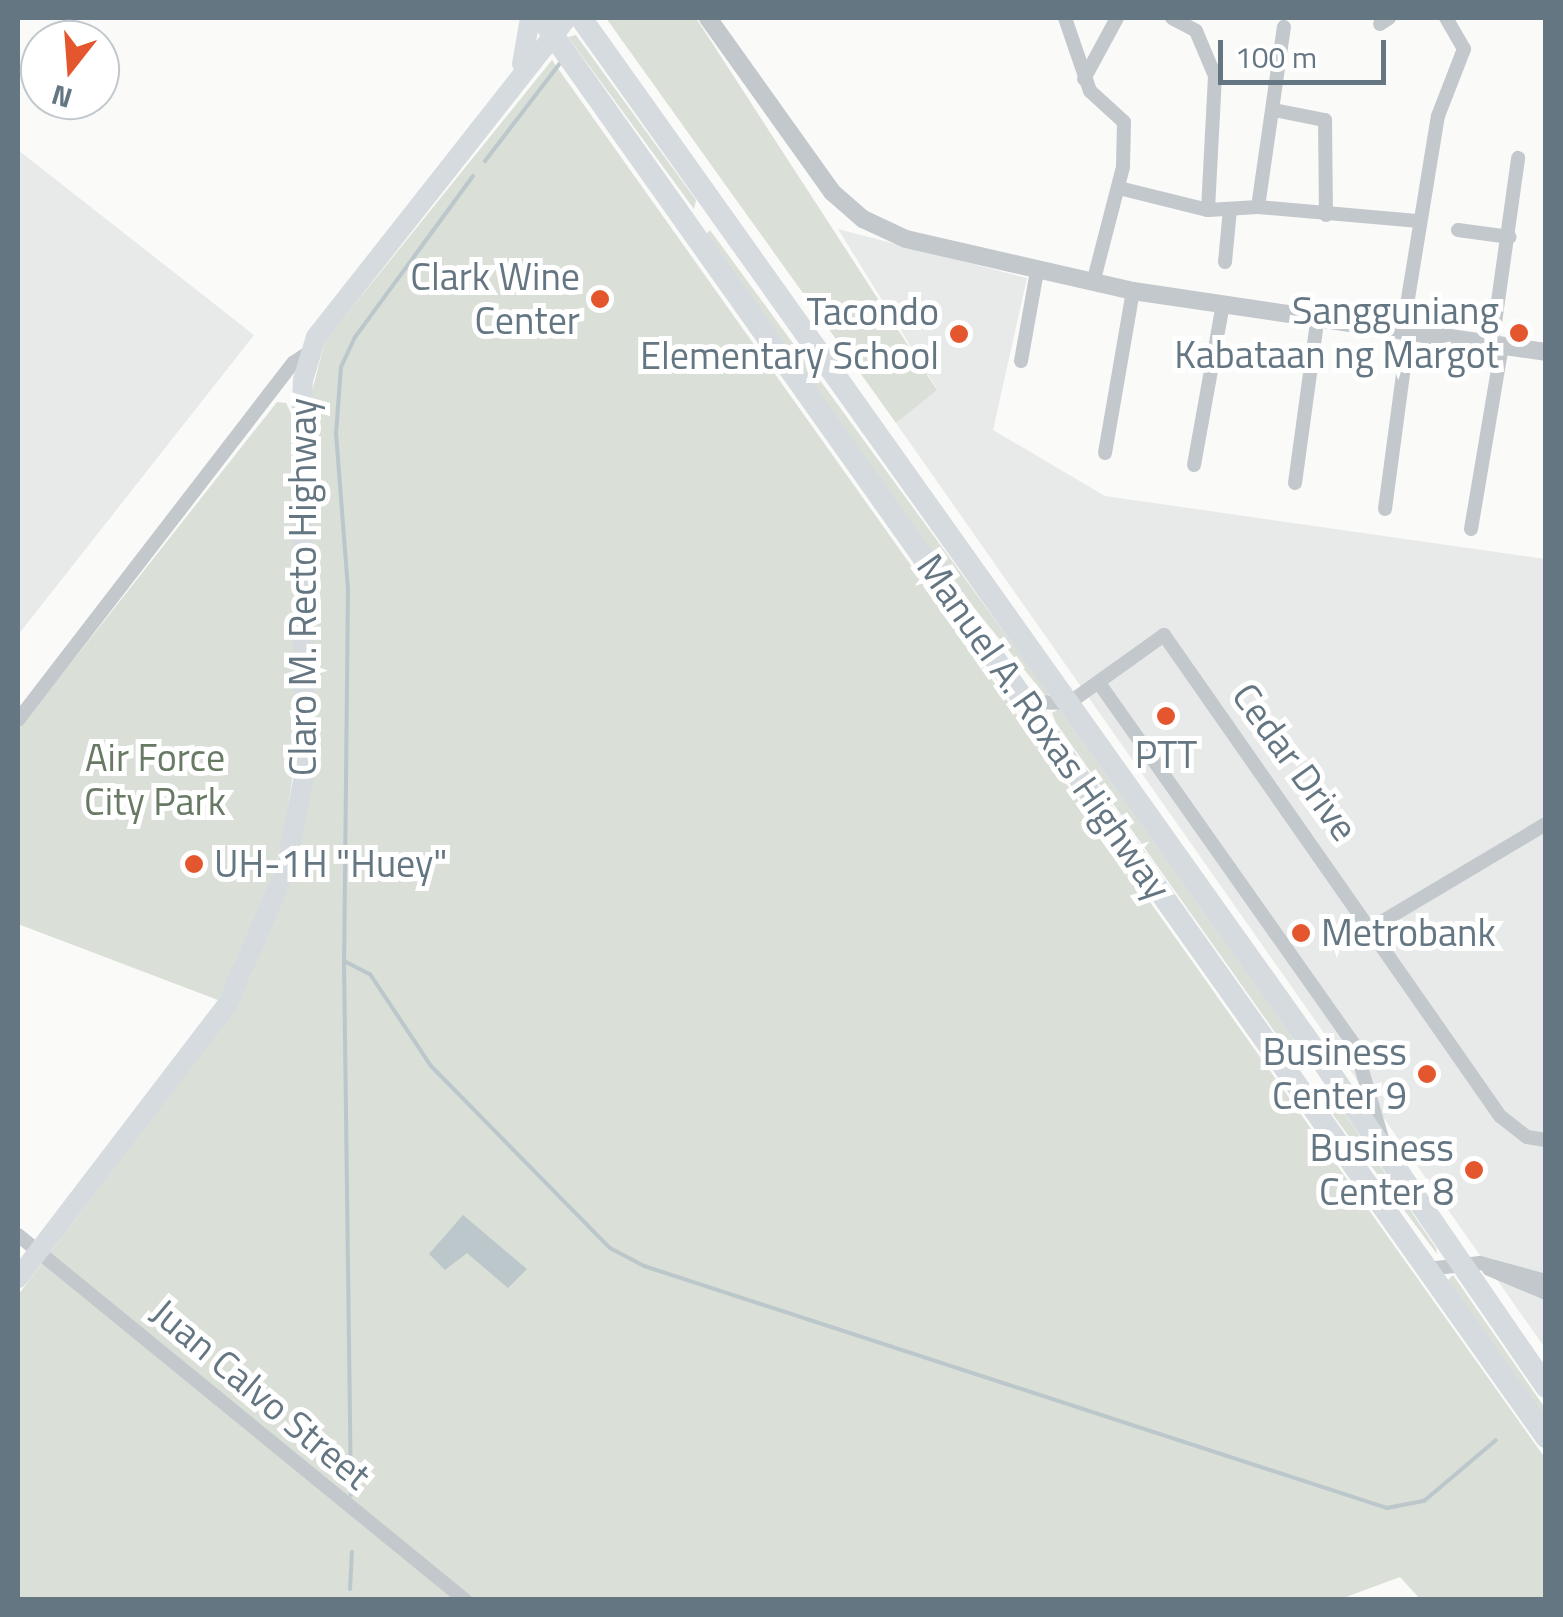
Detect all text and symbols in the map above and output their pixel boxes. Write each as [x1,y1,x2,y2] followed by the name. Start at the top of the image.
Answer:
[20,20,120,120] north arrow
[1223,20,1390,82] scale bar
[1235,34,1317,80] text: 100 m
[46,74,77,121] text: N
[410,254,580,343] place label: Clark Wine Center
[589,288,611,310] marker: Clark Wine Center
[1174,288,1499,378] place label: Sangguniang Kabataan ng Margot
[640,289,939,378] place label: Tacondo Elementary School
[1508,322,1530,344] marker: Sangguniang Kabataan ng Margot
[948,323,970,345] marker: Tacondo Elementary School
[280,398,326,776] street label: Claro M. Recto Highway
[907,545,1181,909] street label: Manuel A. Roxas Highway
[1223,674,1367,850] street label: Cedar Drive
[1155,705,1177,727] marker: PTT
[1135,732,1197,778] place label: PTT
[84,735,226,824] park label: Air Force City Park
[214,841,447,887] place label: UH-1H "Huey"
[183,853,205,875] marker: UH-1H "Huey"
[1321,910,1496,956] place label: Metrobank
[1290,922,1312,944] marker: Metrobank
[1262,1029,1407,1118] place label: Business Center 9
[1416,1063,1438,1085] marker: Business Center 9
[1309,1125,1454,1214] place label: Business Center 8
[1463,1159,1485,1181] marker: Business Center 8
[142,1289,380,1499] street label: Juan Calvo Street

